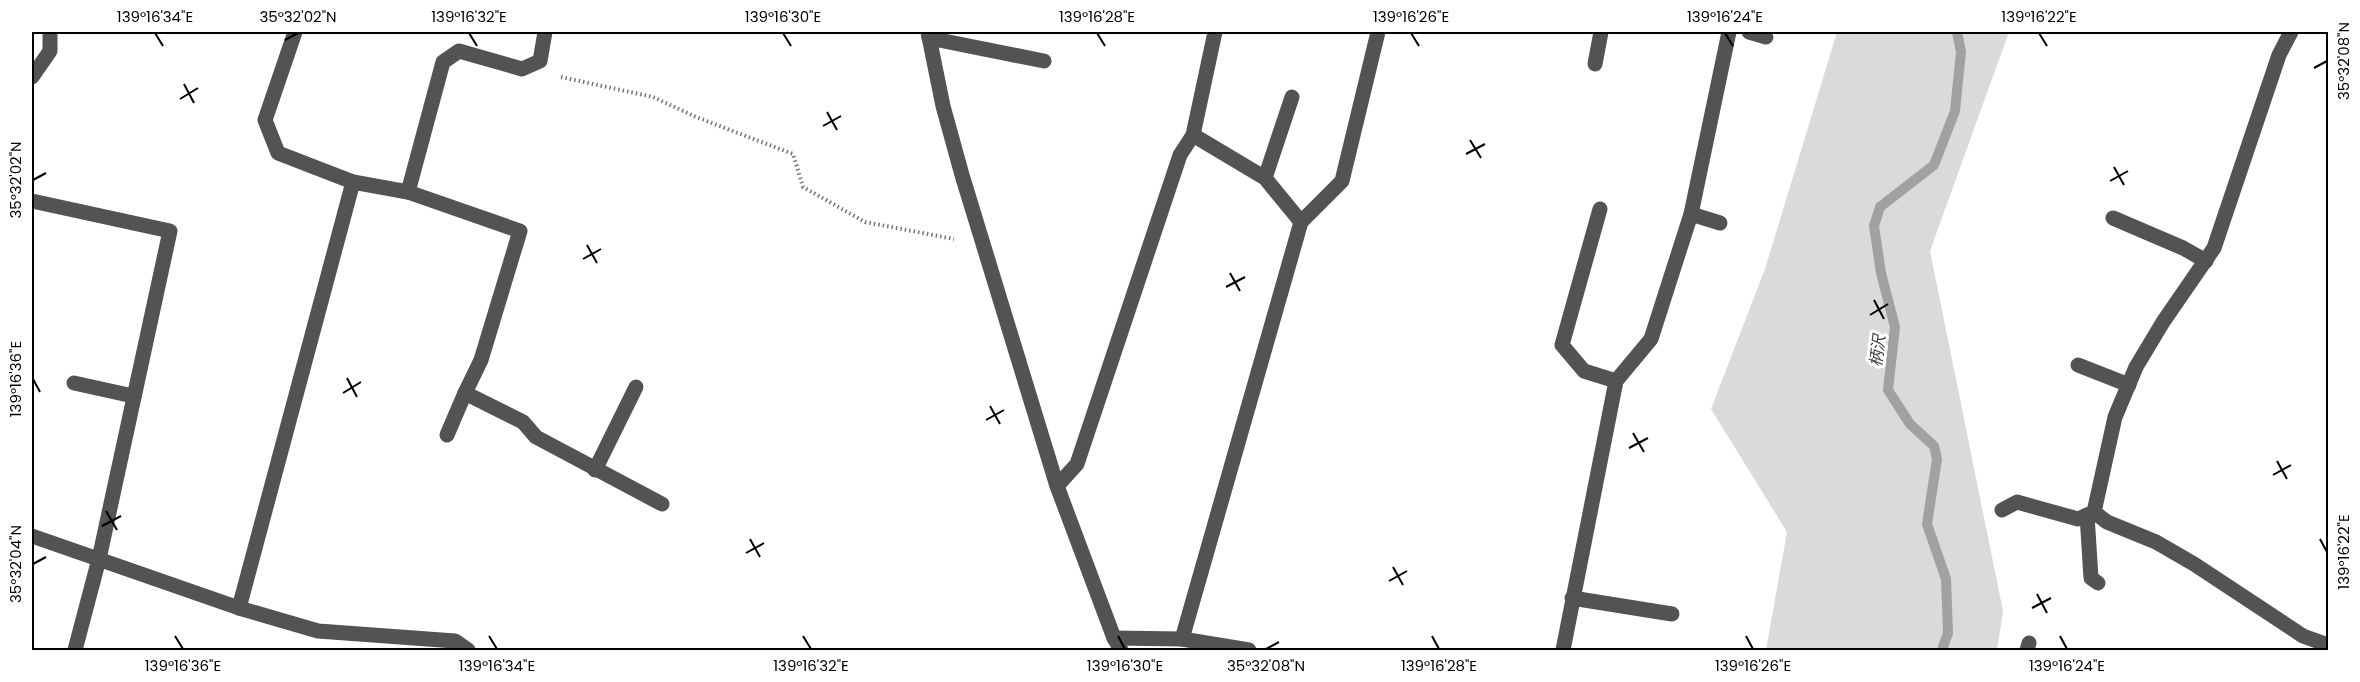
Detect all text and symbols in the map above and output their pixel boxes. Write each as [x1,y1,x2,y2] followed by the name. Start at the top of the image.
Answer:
[117,6,193,27] text: 139°16'34"E
[259,6,337,27] text: 35°32'02"N
[431,6,507,27] text: 139°16'32"E
[745,6,821,27] text: 139°16'30"E
[1059,6,1135,27] text: 139°16'28"E
[1373,6,1449,27] text: 139°16'26"E
[1687,6,1763,27] text: 139°16'24"E
[2001,6,2077,27] text: 139°16'22"E
[2333,22,2354,100] text: 35°32'08"N
[5,141,26,219] text: 35°32'02"N
[1864,332,1891,368] water label: 柄沢
[5,341,26,417] text: 139°16'36"E
[2333,514,2354,590] text: 139°16'22"E
[5,525,26,603] text: 35°32'04"N
[145,655,221,676] text: 139°16'36"E
[459,655,535,676] text: 139°16'34"E
[773,655,849,676] text: 139°16'32"E
[1087,655,1163,676] text: 139°16'30"E
[1227,655,1305,676] text: 35°32'08"N
[1401,655,1477,676] text: 139°16'28"E
[1715,655,1791,676] text: 139°16'26"E
[2029,655,2105,676] text: 139°16'24"E

